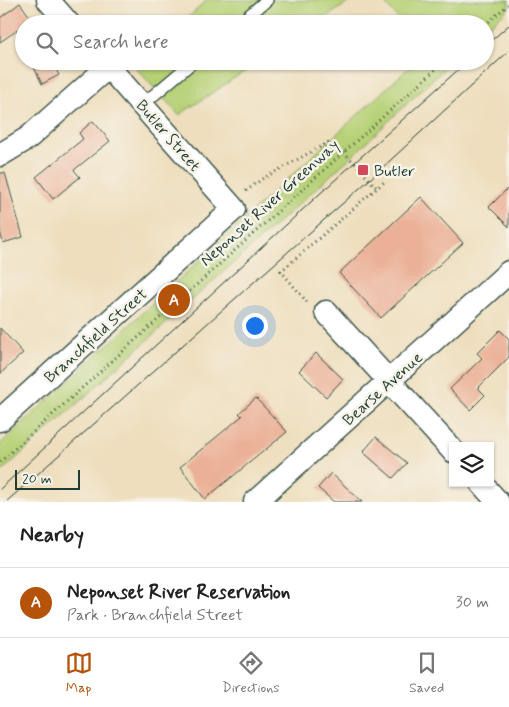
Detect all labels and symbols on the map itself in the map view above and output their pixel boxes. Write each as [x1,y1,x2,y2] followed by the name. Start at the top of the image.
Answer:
[131,96,205,176] street label: Butler Street
[196,135,344,271] street label: Neponset River Greenway
[374,161,415,182] place label: Butler
[356,163,370,177] marker: Butler
[158,281,190,319] pin: A
[40,284,152,388] street label: Branchfield Street
[242,313,268,339] your location
[339,348,428,431] street label: Bearse Avenue
[15,467,80,490] scale bar

